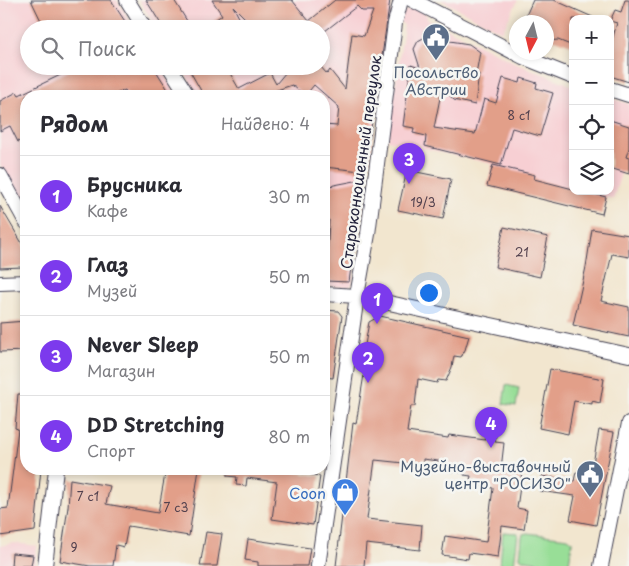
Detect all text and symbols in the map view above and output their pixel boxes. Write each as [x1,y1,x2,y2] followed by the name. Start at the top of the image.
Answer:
[509,15,554,60] north arrow
[569,15,614,195] map controls
[569,15,614,60] button: +
[20,20,330,75] search box
[421,22,451,61] public building icon: Посольство Австрии
[38,34,66,62] icon: search
[78,34,136,62] text: Поиск
[334,53,386,270] street label: Староконюшенный переулок
[394,60,478,100] place label: Посольство Австрии
[569,60,614,105] button: −
[569,105,614,150] button: locate
[507,106,531,124] house number: 8 с1
[40,107,108,139] text: Рядом
[221,111,310,135] text: Найдено: 4
[393,143,425,184] pin: 3
[569,150,614,195] button: layers
[87,170,182,198] text: Брусника
[52,184,60,208] text: 1
[268,184,310,208] text: 30 m
[410,193,436,211] house number: 19/3
[87,198,128,222] text: Кафе
[515,243,529,261] house number: 21
[87,250,128,278] text: Глаз
[50,264,62,288] text: 2
[269,264,310,288] text: 50 m
[87,278,137,302] text: Музей
[416,280,442,306] your location
[361,283,393,324] pin: 1
[87,330,199,358] text: Never Sleep
[352,342,384,383] pin: 2
[51,344,61,368] text: 3
[269,344,310,368] text: 50 m
[87,358,156,382] text: Магазин
[475,407,507,448] pin: 4
[87,410,224,438] text: DD Stretching
[51,424,61,448] text: 4
[268,424,310,448] text: 80 m
[87,438,135,462] text: Спорт
[400,454,571,494] place label: Музейно-выставочный центр "РОСИЗО"
[575,459,605,498] public building icon: Музейно-выставочный центр "РОСИЗО"
[330,477,360,516] shop icon: Coon
[289,481,326,504] place label: Coon
[77,487,99,505] house number: 7 с1
[164,498,189,516] house number: 7 с3
[70,538,78,556] house number: 9

